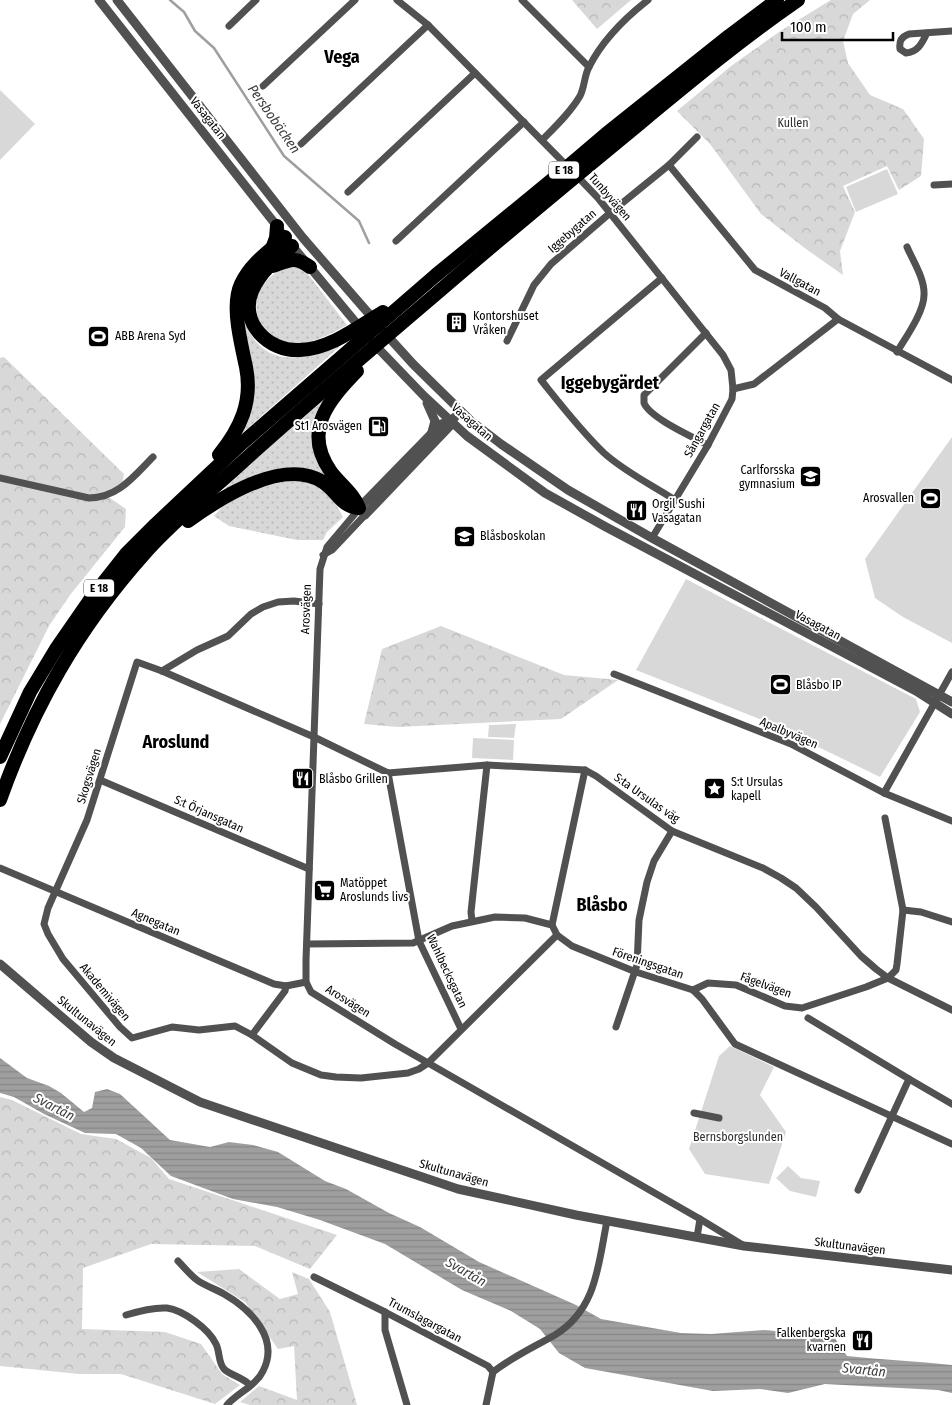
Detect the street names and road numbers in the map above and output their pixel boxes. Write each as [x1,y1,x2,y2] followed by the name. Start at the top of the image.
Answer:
[187,94,229,142] street label: Vasagatan
[549,162,579,178] road number: E 18
[586,171,634,223] street label: Tunbyvägen
[545,206,599,256] street label: Iggebygatan
[777,265,823,299] street label: Vallgatan
[449,400,495,444] street label: Vasagatan
[681,400,723,460] street label: Sångargatan
[84,580,114,596] road number: E 18
[298,584,314,634] street label: Arosvägen
[793,607,843,643] street label: Vasagatan
[758,714,820,752] street label: Apalbyvägen
[74,747,104,805] street label: Skogsvägen
[611,770,683,826] street label: S:ta Ursulas väg
[172,791,247,836] street label: S:t Örjansgatan
[130,905,182,939] street label: Agnegatan
[424,932,470,1010] street label: Wahlbecksgatan
[610,944,686,982] street label: Föreningsgatan
[77,960,133,1024] street label: Akademivägen
[739,969,793,1001] street label: Fågelvägen
[323,982,373,1020] street label: Arosvägen
[55,993,119,1049] street label: Skultunavägen
[418,1156,490,1190] street label: Skultunavägen
[814,1235,886,1257] street label: Skultunavägen
[386,1295,464,1345] street label: Trumslagargatan

